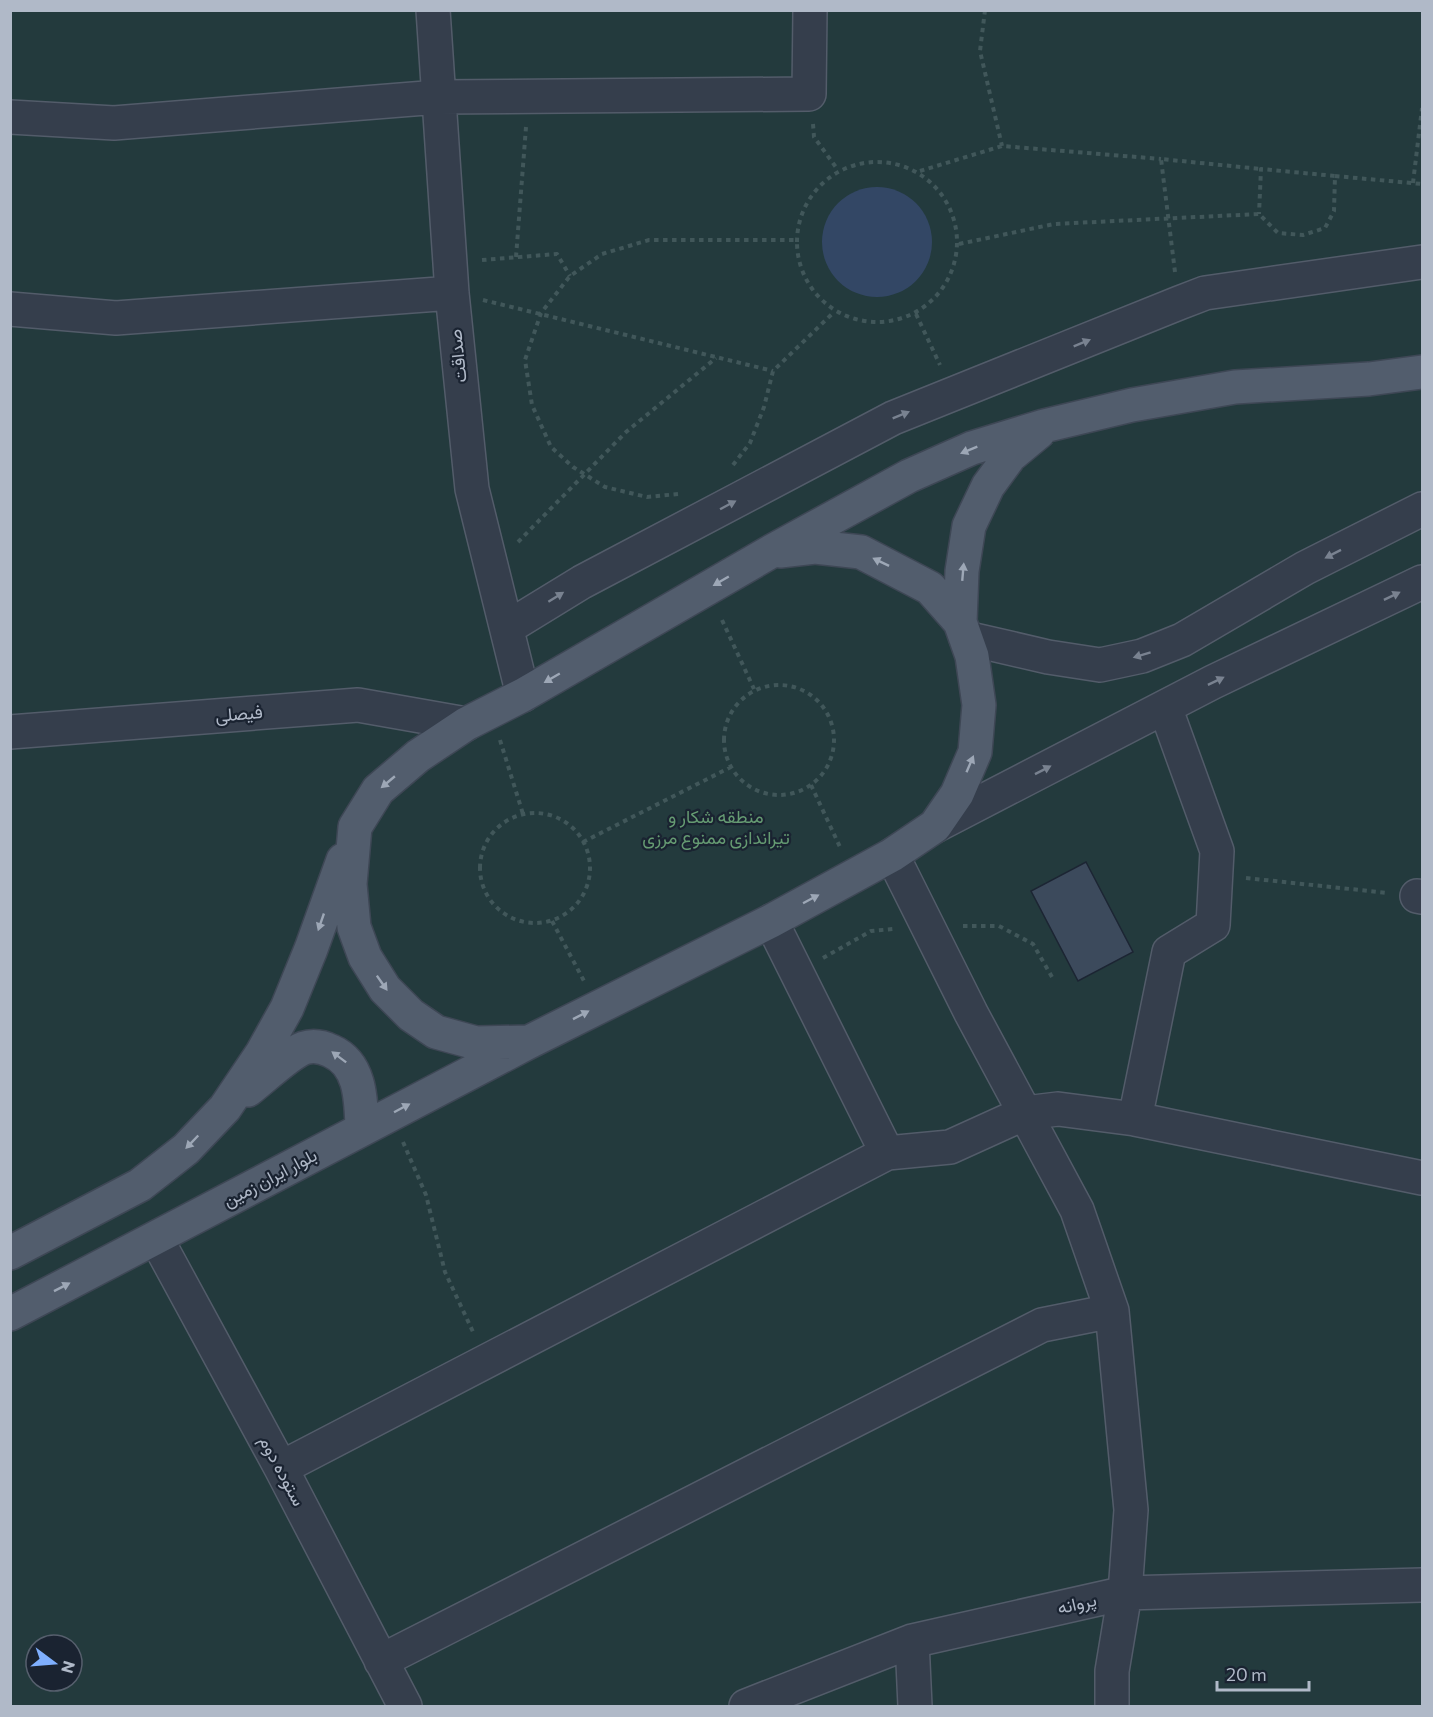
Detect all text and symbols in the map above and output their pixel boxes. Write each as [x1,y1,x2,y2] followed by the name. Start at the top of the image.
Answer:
[443,328,471,384] street label: صداقت
[1073,338,1091,347] one-way arrow
[892,410,910,419] one-way arrow
[959,445,977,455] one-way arrow
[720,500,737,510] one-way arrow
[1324,549,1341,558] one-way arrow
[872,557,889,567] one-way arrow
[958,563,968,582] one-way arrow
[713,575,729,586] one-way arrow
[548,592,565,603] one-way arrow
[1384,592,1401,601] one-way arrow
[1133,651,1151,660] one-way arrow
[543,673,560,683] one-way arrow
[1208,676,1225,685] one-way arrow
[214,700,264,727] street label: فیصلی
[965,754,975,772] one-way arrow
[1035,765,1052,775] one-way arrow
[380,775,396,788] one-way arrow
[642,805,790,850] park label: منطقه شکار و تیراندازی ممنوع مرزی
[803,894,820,904] one-way arrow
[315,913,325,931] one-way arrow
[376,975,388,991] one-way arrow
[572,1010,589,1020] one-way arrow
[331,1051,346,1063] one-way arrow
[394,1103,411,1113] one-way arrow
[186,1135,200,1149] one-way arrow
[219,1143,321,1212] street label: بلوار ایران زمین
[54,1282,71,1292] one-way arrow
[253,1432,311,1510] street label: ستوده دوم
[1055,1588,1099,1620] street label: پروانه
[24,1633,84,1693] north arrow
[1217,1654,1308,1692] scale bar
[58,1659,80,1676] text: N
[1226,1663,1267,1685] text: 20 m

